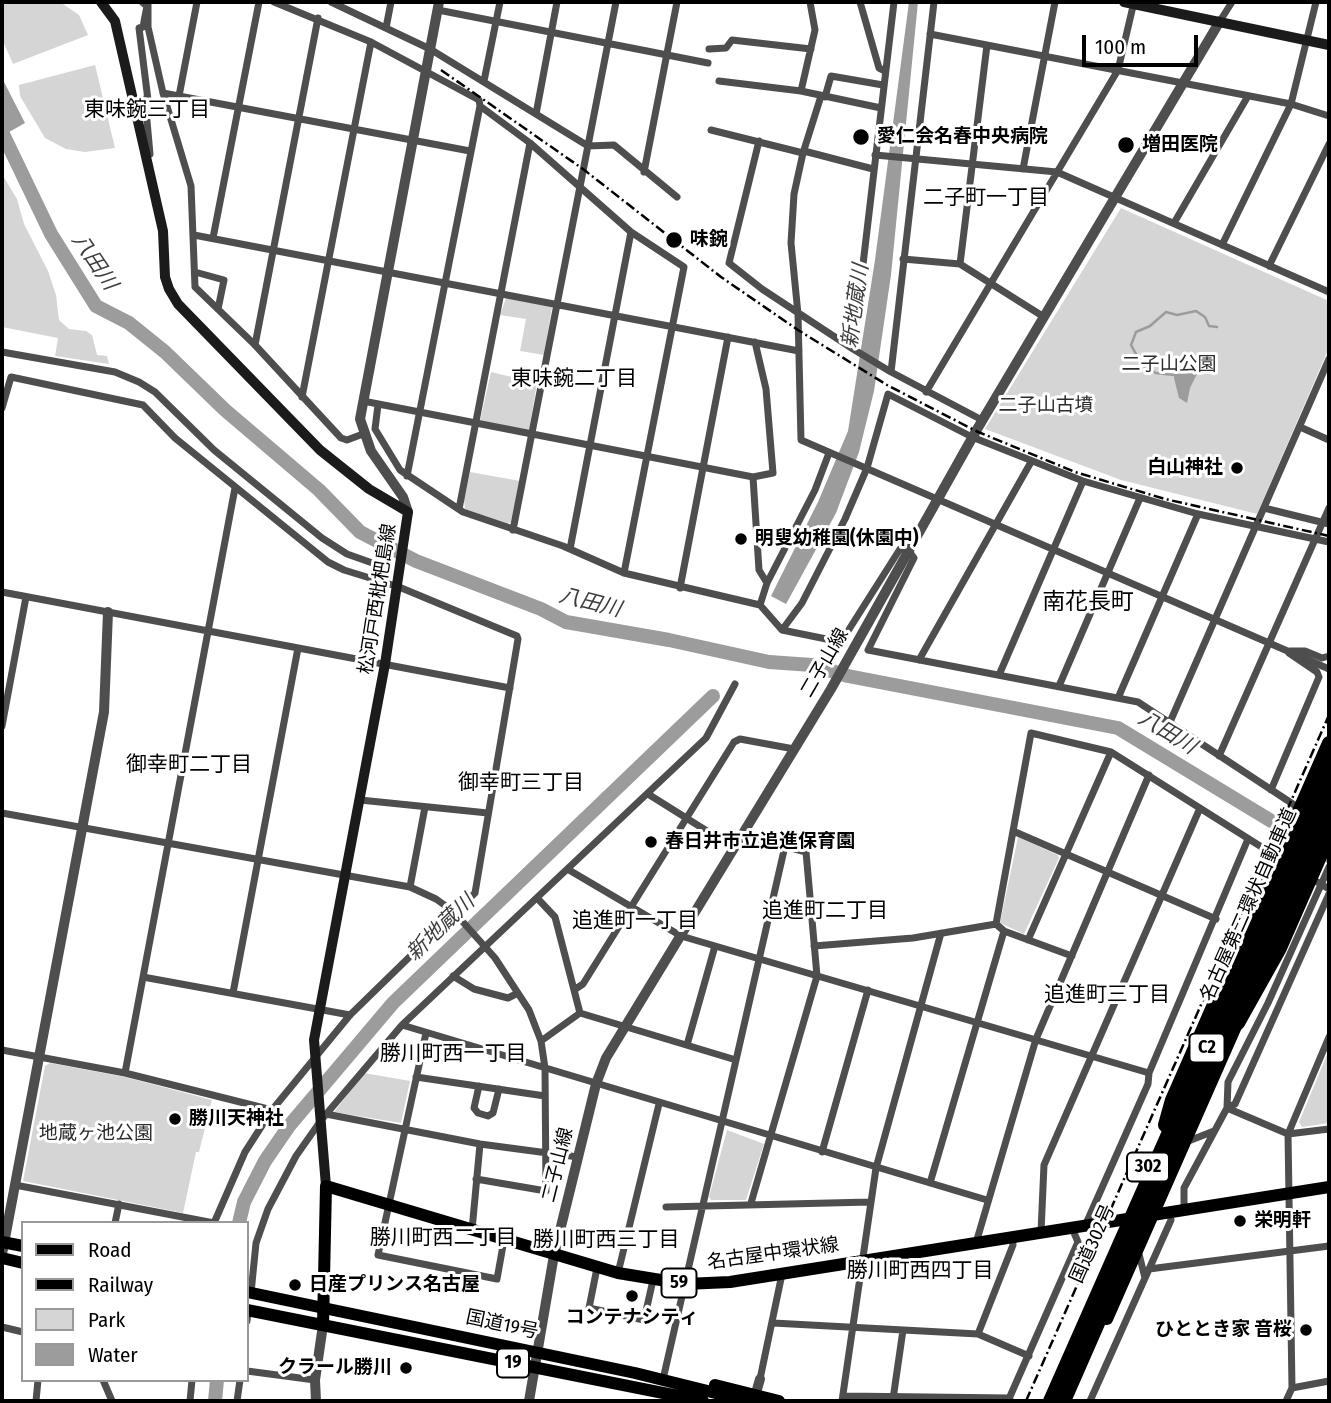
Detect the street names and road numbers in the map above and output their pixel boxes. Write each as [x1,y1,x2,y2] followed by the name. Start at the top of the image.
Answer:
[355,522,401,676] street label: 松河戸西枇杷島線
[796,624,854,702] street label: 二子山線
[1196,805,1302,1005] street label: 名古屋第二環状自動車道
[1190,1034,1224,1063] road number: C2
[538,1125,578,1205] street label: 二子山線
[1127,1152,1169,1182] road number: 302
[1066,1201,1120,1287] street label: 国道302号
[706,1233,840,1275] street label: 名古屋中環状線
[662,1268,696,1298] road number: 59
[464,1306,540,1344] street label: 国道19号
[497,1348,529,1378] road number: 19

